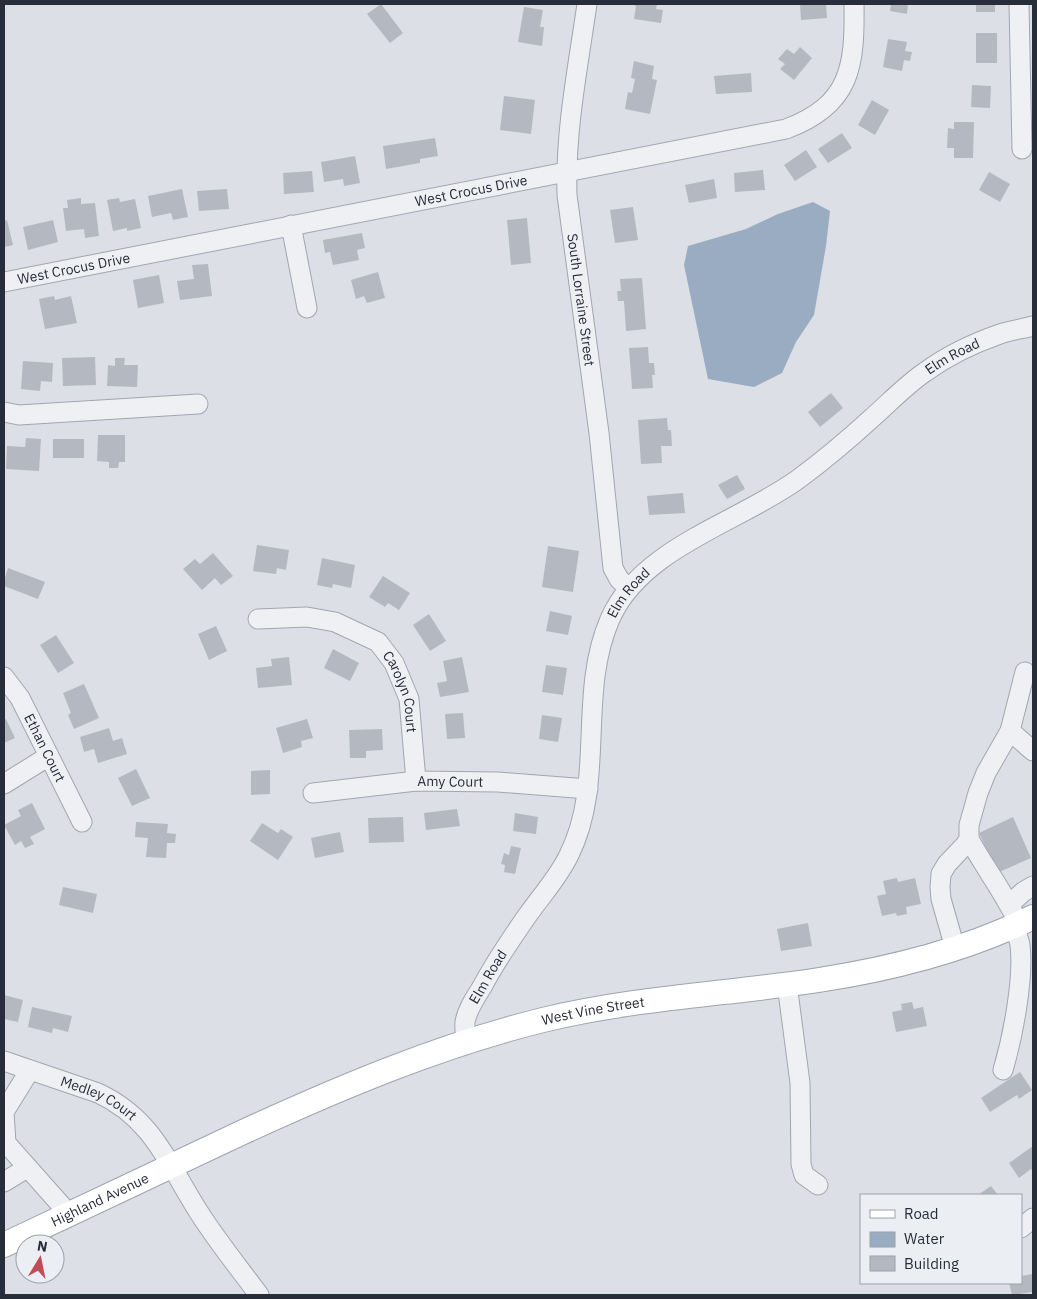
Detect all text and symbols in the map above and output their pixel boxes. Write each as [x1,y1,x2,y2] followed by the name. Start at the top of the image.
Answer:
[413,171,529,210] street label: West Crocus Drive
[563,232,599,367] street label: South Lorraine Street
[16,249,132,288] street label: West Crocus Drive
[921,334,982,378] street label: Elm Road
[603,563,654,621] street label: Elm Road
[379,647,421,733] street label: Carolyn Court
[20,710,70,785] street label: Ethan Court
[417,772,484,791] street label: Amy Court
[465,946,511,1007] street label: Elm Road
[540,993,646,1029] street label: West Vine Street
[58,1072,141,1124] street label: Medley Court
[48,1169,152,1231] street label: Highland Avenue
[860,1194,1022,1284] legend
[904,1204,939,1223] text: Road
[904,1229,945,1248] text: Water
[15,1234,65,1284] north arrow
[36,1236,49,1256] text: N
[904,1254,959,1273] text: Building

